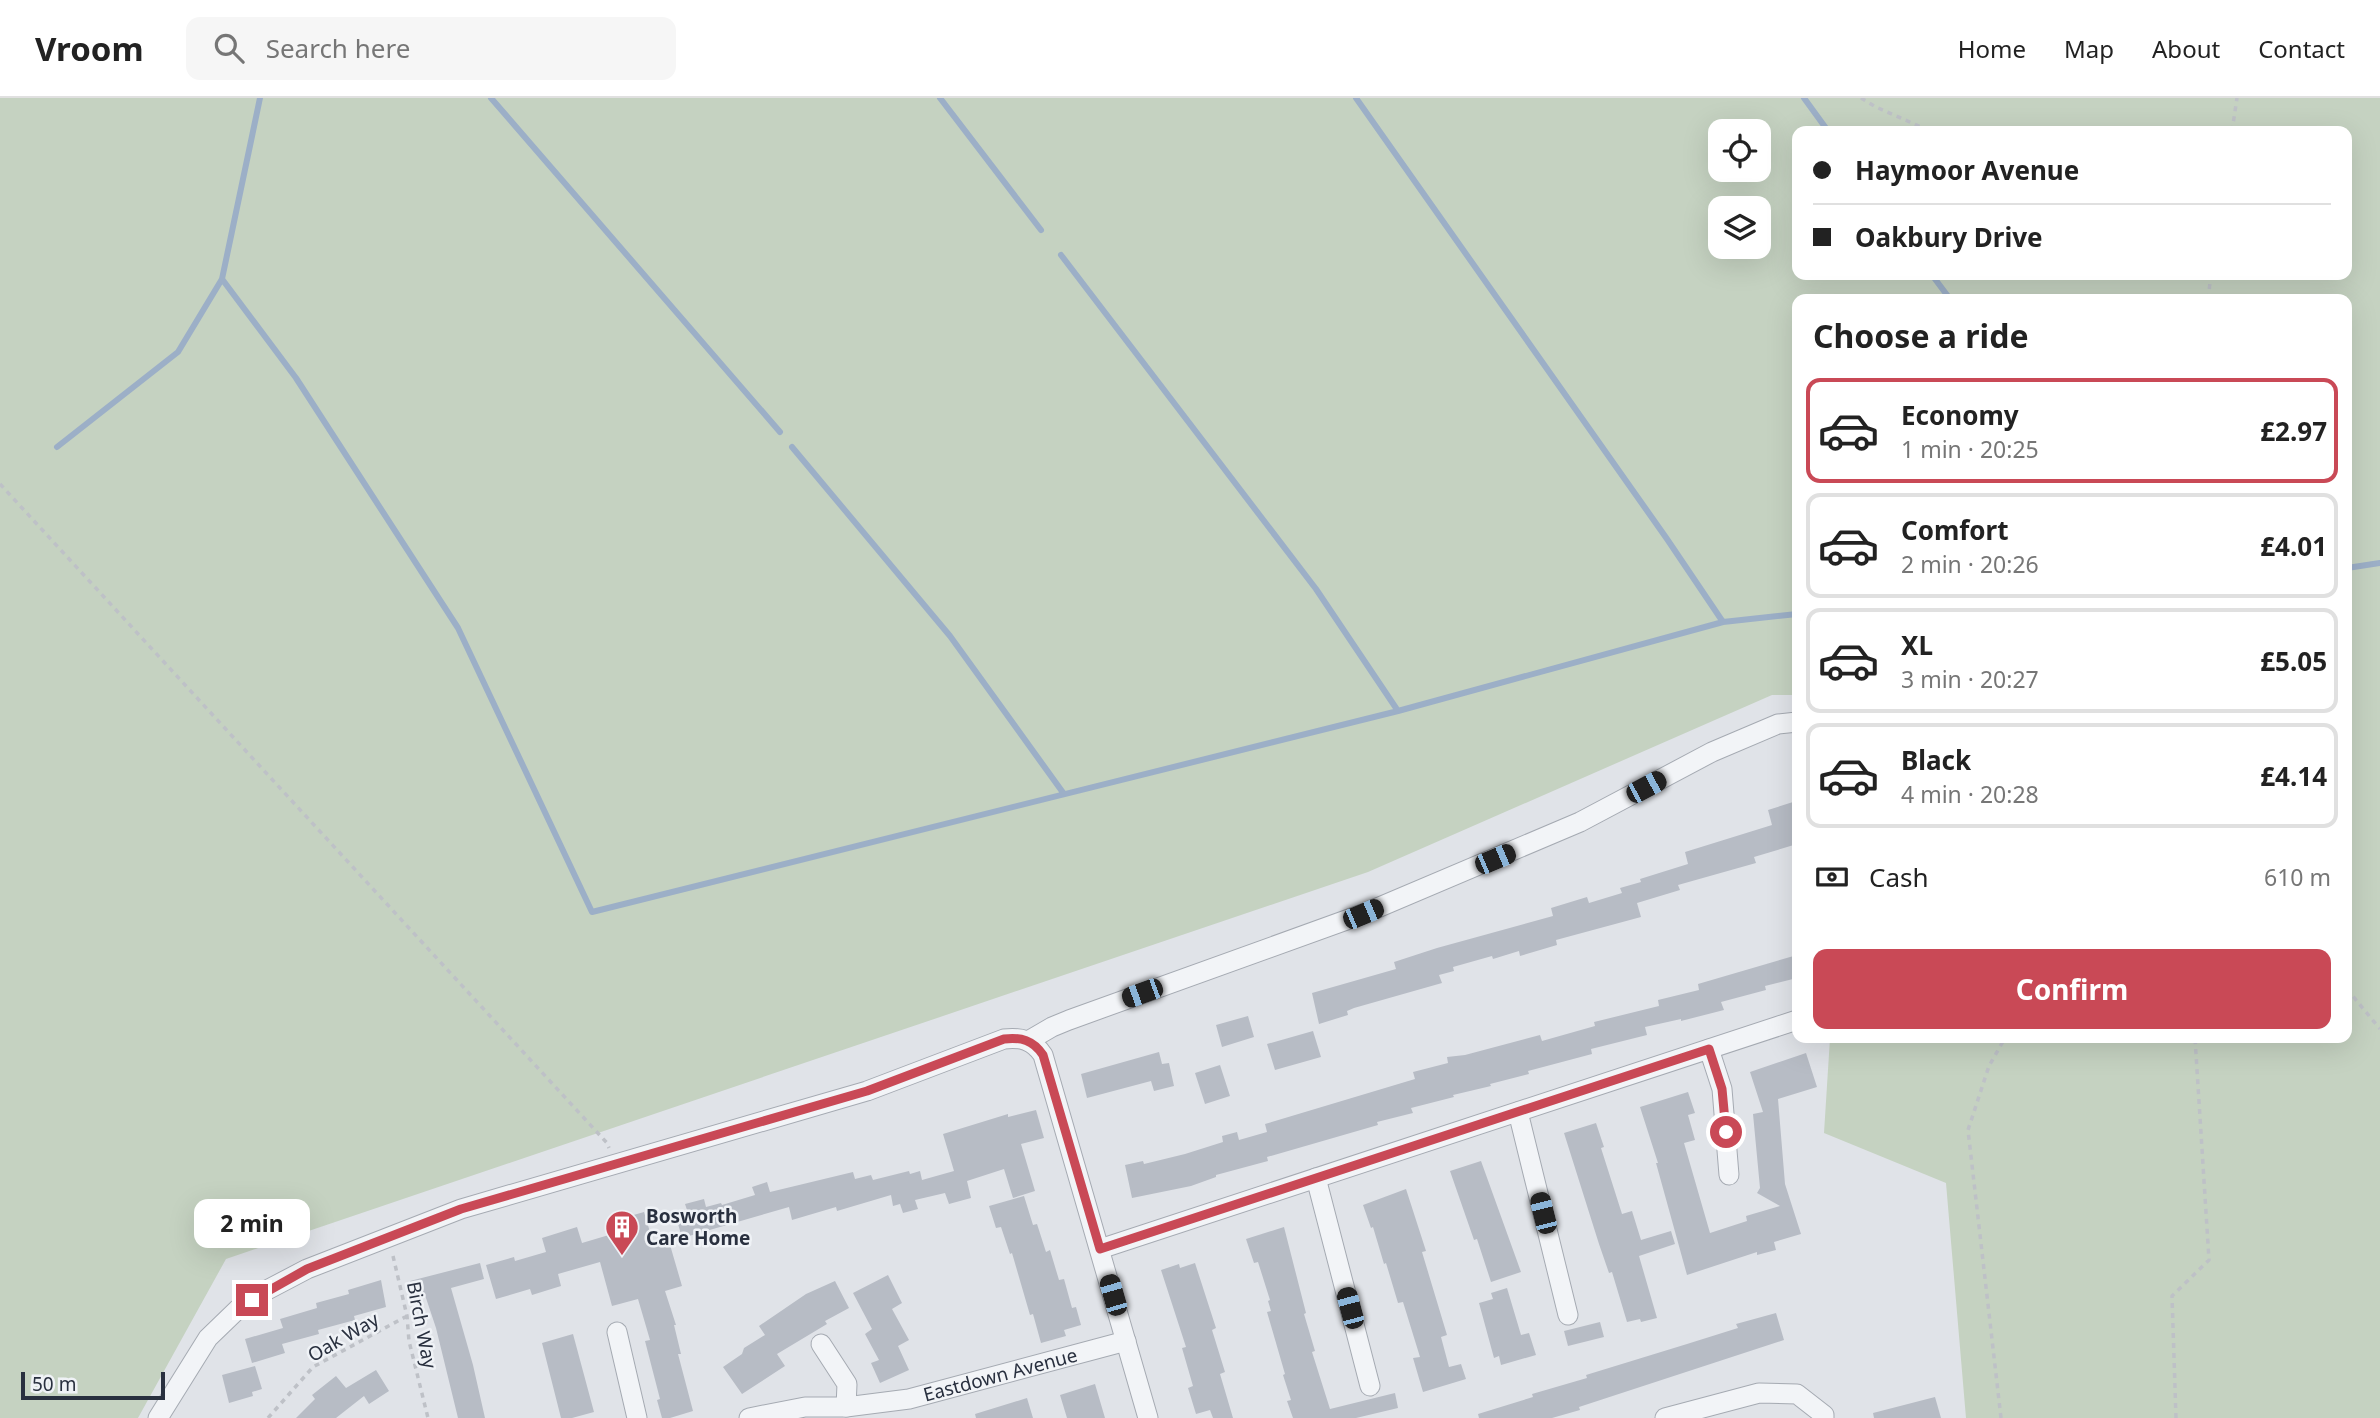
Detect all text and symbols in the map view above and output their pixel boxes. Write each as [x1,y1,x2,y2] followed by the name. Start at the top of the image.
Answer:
[186,17,676,80] search box
[35,26,144,71] text: Vroom
[210,29,248,67] icon: search
[266,30,410,66] text: Search here
[1958,32,2026,65] text: Home
[2064,32,2114,65] text: Map
[2152,32,2220,65] text: About
[2258,32,2345,65] text: Contact
[1708,119,1771,259] map controls
[1708,119,1771,182] button: locate
[1855,152,2079,188] text: Haymoor Avenue
[1708,196,1771,259] button: layers
[1855,219,2043,255] text: Oakbury Drive
[1813,314,2029,357] text: Choose a ride
[1901,397,2019,433] text: Economy
[1817,399,1880,462] icon: car
[2260,413,2327,449] text: £2.97
[1901,433,2039,465] text: 1 min · 20:25
[1901,512,2009,548] text: Comfort
[1817,514,1880,577] icon: car
[2260,528,2327,564] text: £4.01
[1901,548,2039,580] text: 2 min · 20:26
[1901,627,1933,663] text: XL
[1817,629,1880,692] icon: car
[2260,643,2327,679] text: £5.05
[1901,663,2039,695] text: 3 min · 20:27
[1901,742,1971,778] text: Black
[1817,744,1880,807] icon: car
[2260,758,2327,794] text: £4.14
[1623,768,1670,806] car
[1901,778,2039,810] text: 4 min · 20:28
[1472,841,1519,877] car
[1813,858,1851,896] icon: cash
[1869,859,1929,895] text: Cash
[2264,861,2331,893] text: 610 m
[1340,896,1387,932] car
[1813,949,2331,1029] button: Confirm
[1119,976,1166,1010] car
[1710,1116,1742,1148] route start
[1528,1190,1559,1236] car
[194,1198,310,1248] callout: 2 min
[646,1203,750,1251] place label: Bosworth Care Home
[220,1207,284,1239] text: 2 min
[603,1208,641,1257] building icon: Bosworth Care Home
[1098,1272,1129,1318] car
[401,1279,443,1371] street label: Birch Way
[236,1284,268,1316] route end
[1335,1285,1366,1331] car
[303,1306,384,1368] street label: Oak Way
[920,1342,1080,1408] street label: Eastdown Avenue
[21,1369,164,1401] scale bar
[32,1371,76,1397] text: 50 m

